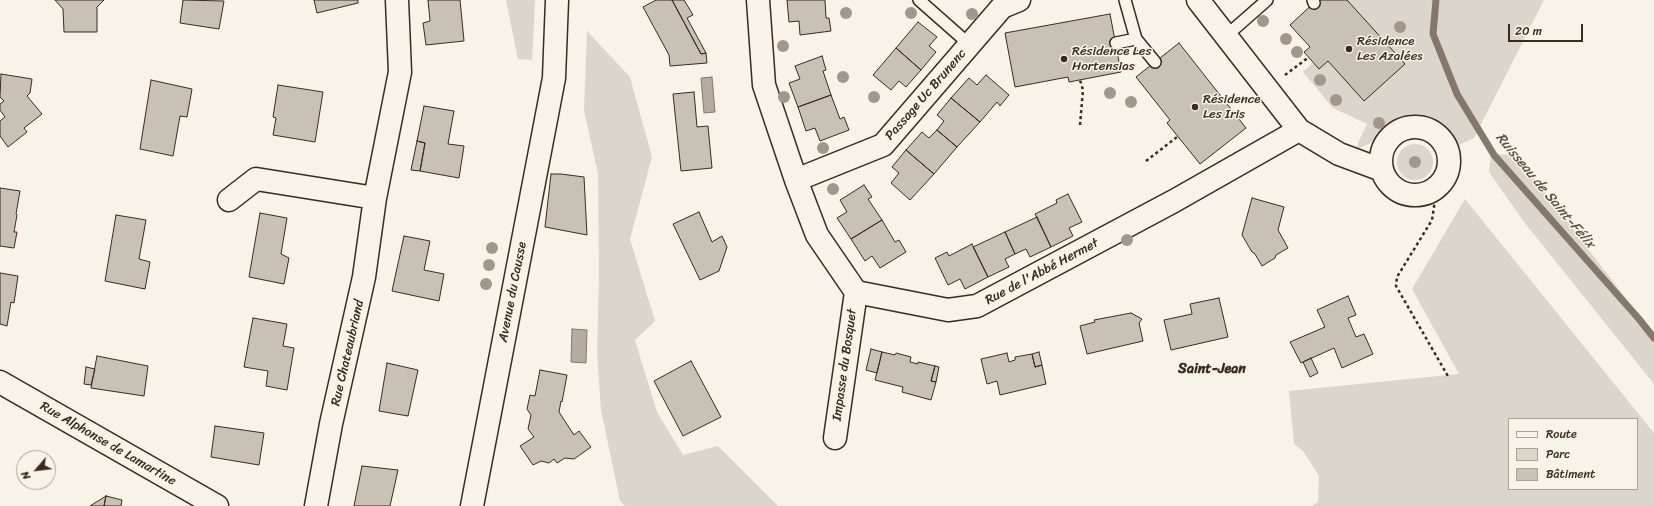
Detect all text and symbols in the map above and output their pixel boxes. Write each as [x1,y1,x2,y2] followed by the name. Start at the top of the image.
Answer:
[1510,16,1585,42] scale bar
[1515,20,1542,42] text: 20 m
[1357,34,1423,65] place label: Résidence Les Azalées
[1072,44,1152,75] place label: Résidence Les Hortensias
[1344,44,1354,54] marker: Résidence Les Azalées
[882,46,970,144] street label: Passage Uc Brunenc
[1059,54,1069,64] marker: Résidence Les Hortensias
[1203,92,1260,123] place label: Résidence Les Iris
[1190,102,1200,112] marker: Résidence Les Iris
[1492,130,1598,252] water label: Ruisseau de Saint-Félix
[983,236,1101,308] street label: Rue de l'Abbé Hermet
[496,240,530,344] street label: Avenue du Causse
[328,298,368,408] street label: Rue Chateaubriand
[829,308,861,422] street label: Impasse du Bosquet
[1178,361,1246,377] district label: Saint-Jean
[37,399,179,489] street label: Rue Alphonse de Lamartine
[1508,418,1638,490] legend
[1546,423,1577,445] text: Route
[1546,443,1570,465] text: Parc
[16,450,56,490] north arrow
[1546,463,1595,485] text: Bâtiment
[16,468,36,483] text: N

